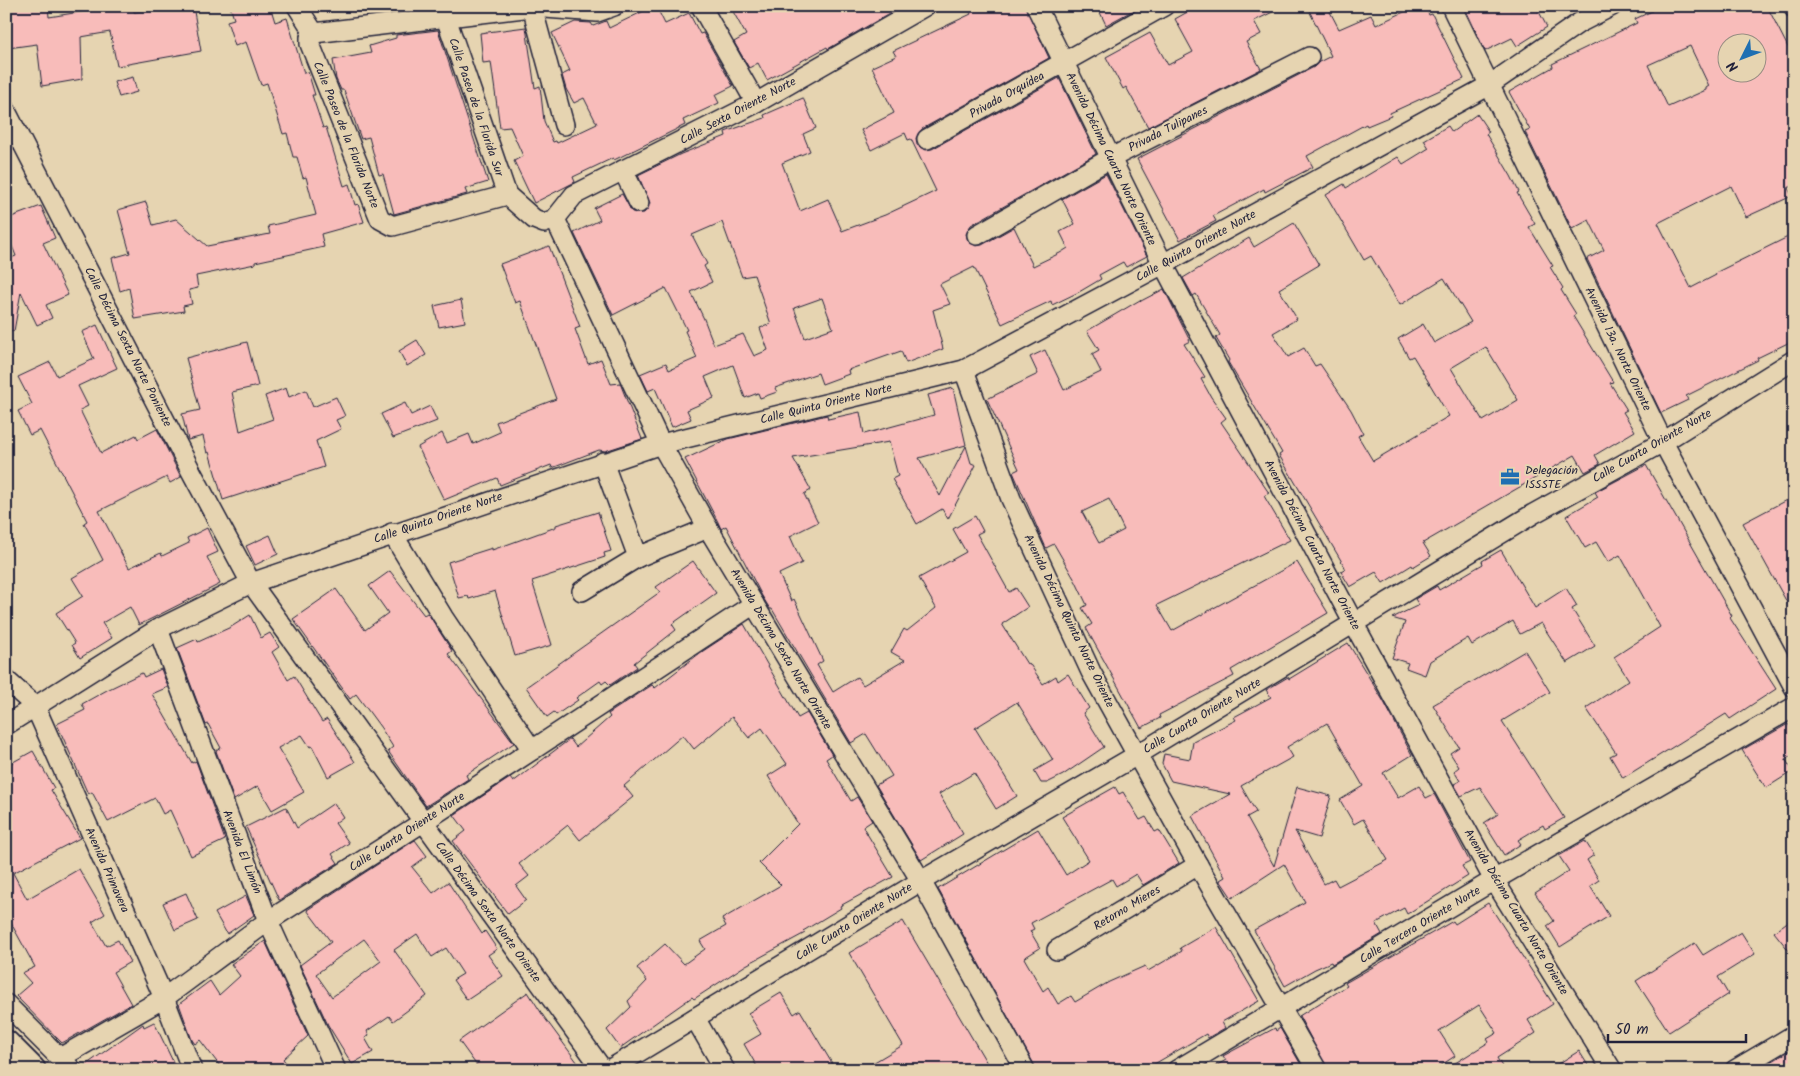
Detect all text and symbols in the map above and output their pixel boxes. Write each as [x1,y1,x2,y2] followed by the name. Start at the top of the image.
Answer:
[1718,32,1768,82] north arrow
[443,35,509,180] street label: Calle Paseo de la Florida Sur
[1722,55,1744,77] text: N
[308,59,384,212] street label: Calle Paseo de la Florida Norte
[966,66,1048,123] street label: Privada Orquídea
[1061,69,1162,249] street label: Avenida Décima Cuarta Norte Oriente
[676,72,800,150] street label: Calle Sexta Oriente Norte
[1125,101,1211,157] street label: Privada Tulipanes
[1132,205,1260,287] street label: Calle Quinta Oriente Norte
[79,264,177,431] street label: Calle Décima Sexta Norte Poniente
[1580,284,1657,415] street label: Avenida 13a. Norte Oriente
[758,378,894,430] street label: Calle Quinta Oriente Norte
[1589,404,1716,488] street label: Calle Cuarta Oriente Norte
[1259,456,1365,634] street label: Avenida Décima Cuarta Norte Oriente
[1525,461,1578,494] place label: Delegación ISSSTE
[1499,466,1521,488] office icon: Delegación ISSSTE
[371,487,506,549] street label: Calle Quinta Oriente Norte
[1019,531,1120,711] street label: Avenida Décima Quinta Norte Oriente
[725,565,837,734] street label: Avenida Décima Sexta Norte Oriente
[1139,673,1265,759] street label: Calle Cuarta Oriente Norte
[345,787,469,877] street label: Calle Cuarta Oriente Norte
[217,807,267,897] street label: Avenida El Limón
[80,824,135,916] street label: Avenida Primavera
[1459,825,1574,999] street label: Avenida Décima Cuarta Norte Oriente
[430,837,546,987] street label: Calle Décima Sexta Norte Oriente
[792,878,917,966] street label: Calle Cuarta Oriente Norte
[1090,880,1164,936] street label: Retorno Mieres
[1356,881,1485,969] street label: Calle Tercera Oriente Norte
[1608,1011,1745,1043] scale bar
[1615,1018,1649,1042] text: 50 m

